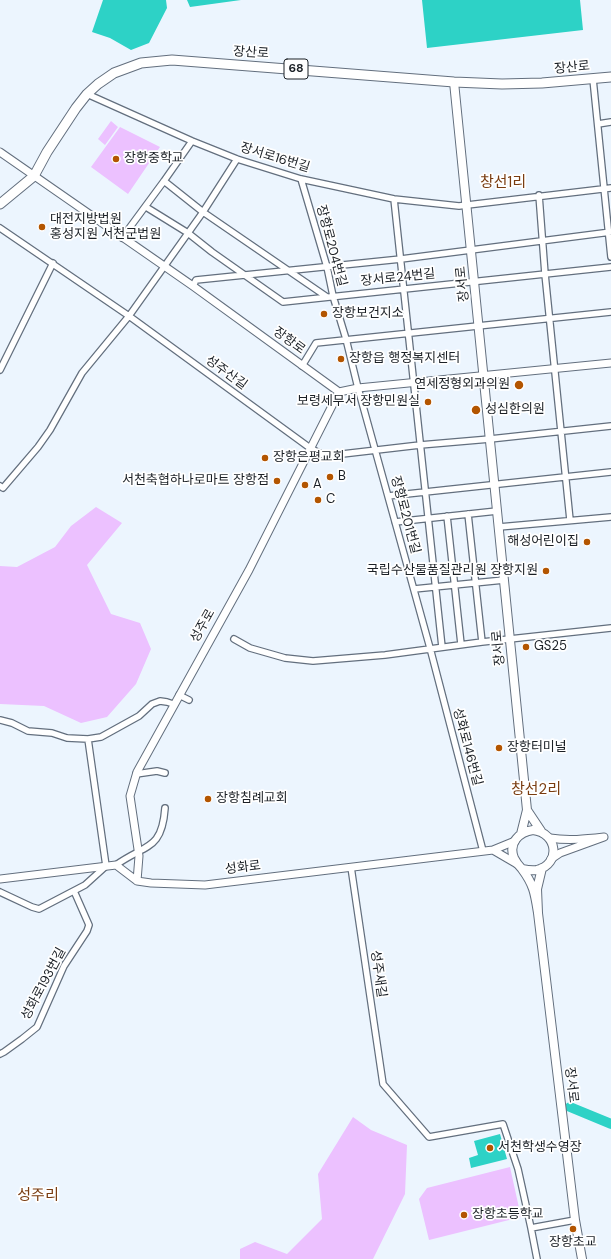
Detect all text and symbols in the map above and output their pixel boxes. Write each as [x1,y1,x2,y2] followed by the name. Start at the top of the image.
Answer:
[233,44,269,62] street label: 장산로
[284,59,308,79] road number: 68
[553,59,591,77] street label: 장산로
[238,140,312,176] street label: 장서로16번길
[124,151,184,167] place label: 장항중학교
[111,154,121,164] marker: 장항중학교
[480,174,526,192] district label: 창선1리
[313,203,349,289] street label: 장항로204번길
[50,212,161,243] place label: 대전지방법원 홍성지원 서천군법원
[37,222,47,232] marker: 대전지방법원 홍성지원 서천군법원
[453,265,473,303] street label: 장서로
[360,266,436,290] street label: 장서로24번길
[332,306,404,322] place label: 장항보건지소
[319,309,329,319] marker: 장항보건지소
[270,324,308,358] street label: 장항로
[349,351,460,367] place label: 장항읍 행정복지센터
[202,353,250,393] street label: 성주산길
[336,354,346,364] marker: 장항읍 행정복지센터
[414,377,510,393] place label: 연세정형외과의원
[513,379,525,391] marker: 연세정형외과의원
[297,394,420,410] place label: 보령세무서 장항민원실
[423,397,433,407] marker: 보령세무서 장항민원실
[485,402,545,418] place label: 성심한의원
[470,404,482,416] marker: 성심한의원
[273,450,345,466] place label: 장항은평교회
[260,453,270,463] marker: 장항은평교회
[338,469,346,485] place label: B
[325,472,335,482] marker: B
[122,473,269,489] place label: 서천축협하나로마트 장항점
[387,474,423,556] street label: 장항로201번길
[272,476,282,486] marker: 서천축협하나로마트 장항점
[313,477,322,493] place label: A
[300,480,310,490] marker: A
[326,492,335,508] place label: C
[313,495,323,505] marker: C
[507,534,579,550] place label: 해성어린이집
[582,537,592,547] marker: 해성어린이집
[367,563,538,579] place label: 국립수산물품질관리원 장항지원
[541,566,551,576] marker: 국립수산물품질관리원 장항지원
[187,607,219,645] street label: 성주로
[490,629,508,667] street label: 장서로
[534,639,567,655] place label: GS25
[521,642,531,652] marker: GS25
[449,706,485,788] street label: 성화로146번길
[507,740,567,756] place label: 장항터미널
[494,743,504,753] marker: 장항터미널
[511,781,561,799] district label: 창선2리
[216,791,288,807] place label: 장항침례교회
[203,794,213,804] marker: 장항침례교회
[224,858,262,878] street label: 성화로
[18,945,70,1023] street label: 성화로193번길
[367,949,389,999] street label: 성주새길
[561,1066,581,1104] street label: 장서로
[498,1140,582,1156] place label: 서천학생수영장
[485,1143,495,1153] marker: 서천학생수영장
[17,1187,59,1205] district label: 성주리
[472,1207,544,1223] place label: 장항초등학교
[459,1210,469,1220] marker: 장항초등학교
[568,1224,578,1234] marker: 장항초교
[549,1235,597,1251] place label: 장항초교

